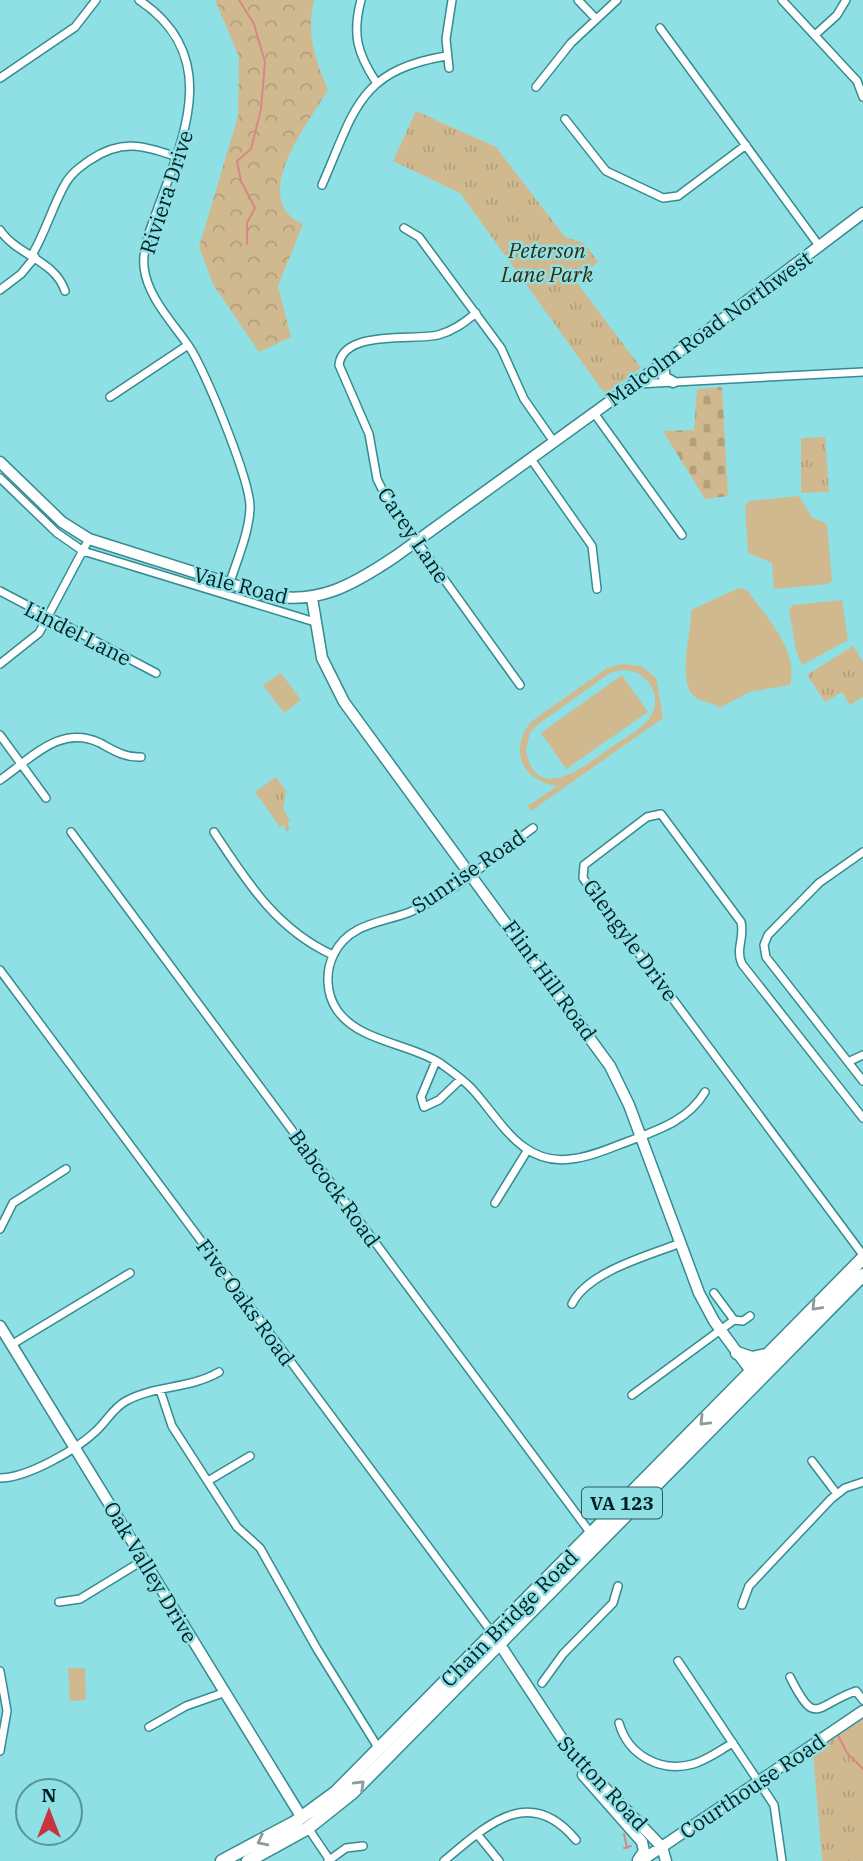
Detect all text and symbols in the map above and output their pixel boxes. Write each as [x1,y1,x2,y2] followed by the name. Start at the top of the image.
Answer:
[133,127,199,257] street label: Riviera Drive
[500,236,594,288] park label: Peterson Lane Park
[601,244,817,412] street label: Malcolm Road Northwest
[372,482,456,588] street label: Carey Lane
[191,560,291,610] street label: Vale Road
[20,594,136,672] street label: Lindel Lane
[406,823,530,919] street label: Sunrise Road
[577,873,685,1007] street label: Glengyle Drive
[497,914,603,1046] street label: Flint Hill Road
[283,1124,387,1253] street label: Babcock Road
[190,1233,302,1371] street label: Five Oaks Road
[812,1297,825,1310] one-way arrow
[699,1413,712,1426] one-way arrow
[582,1488,662,1518] road number: VA 123
[98,1496,204,1648] street label: Oak Valley Drive
[434,1543,584,1693] street label: Chain Bridge Road
[674,1727,830,1845] street label: Courthouse Road
[552,1730,654,1837] street label: Sutton Road
[14,1777,84,1847] north arrow
[352,1780,365,1793] one-way arrow
[41,1783,57,1807] text: N
[257,1832,269,1846] one-way arrow

